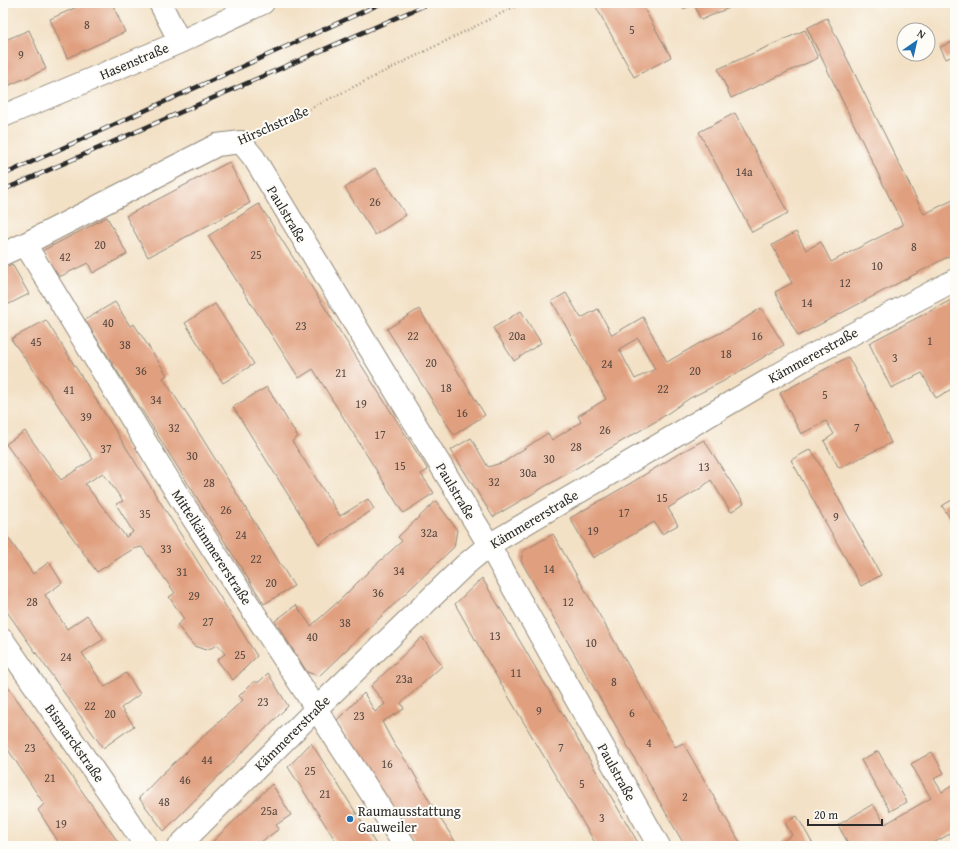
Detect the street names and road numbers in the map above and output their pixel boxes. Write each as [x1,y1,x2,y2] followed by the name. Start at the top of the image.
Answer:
[96,37,172,85] street label: Hasenstraße
[234,100,312,150] street label: Hirschstraße
[262,182,312,247] street label: Paulstraße
[765,322,862,388] street label: Kämmererstraße
[431,459,481,524] street label: Paulstraße
[167,485,257,609] street label: Mittelkämmererstraße
[486,485,582,553] street label: Kämmererstraße
[250,690,335,775] street label: Kämmererstraße
[41,700,110,787] street label: Bismarckstraße
[593,740,641,805] street label: Paulstraße

